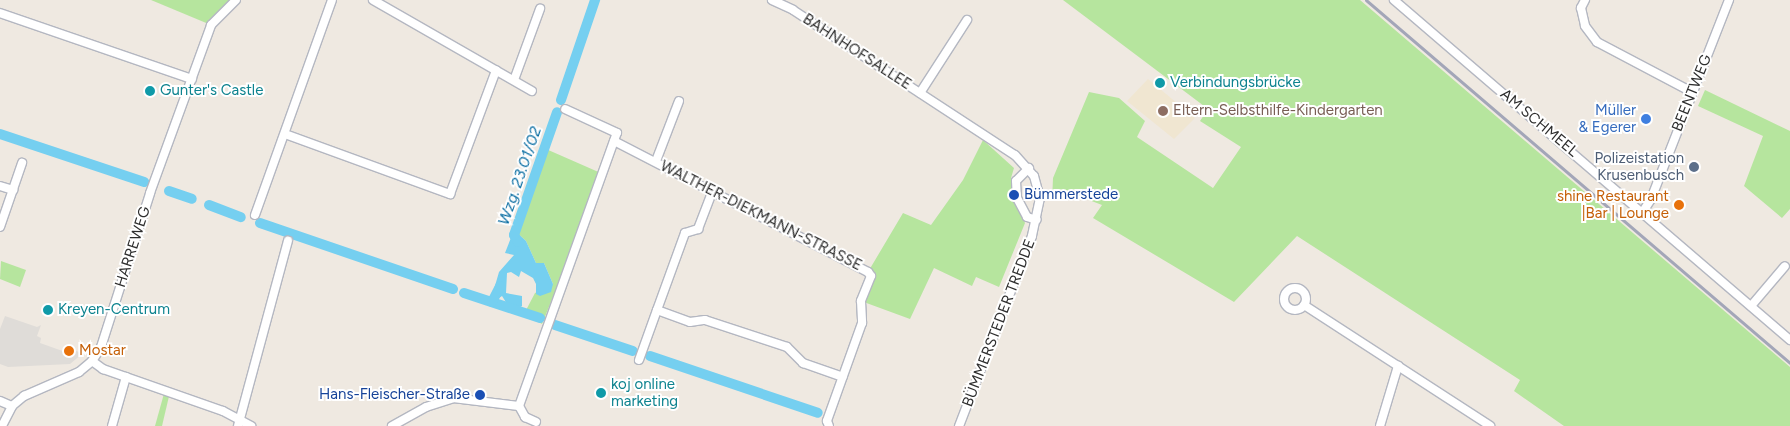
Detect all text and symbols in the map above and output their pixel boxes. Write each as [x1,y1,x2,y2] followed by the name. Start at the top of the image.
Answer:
[799,10,915,94] street label: BAHNHOFSALLEE
[1668,52,1716,134] street label: BEENTWEG
[1170,74,1301,92] place label: Verbindungsbrücke
[1154,77,1166,89] marker: Verbindungsbrücke
[160,82,263,100] place label: Gunter's Castle
[144,85,156,97] marker: Gunter's Castle
[1496,85,1582,161] street label: AM SCHMEEL
[1578,101,1636,136] place label: Müller & Egerer
[1173,102,1383,120] place label: Eltern-Selbsthilfe-Kindergarten
[1157,105,1169,117] marker: Eltern-Selbsthilfe-Kindergarten
[1640,113,1652,125] marker: Müller & Egerer
[494,124,546,228] water label: Wzg. 23.01/02
[1594,149,1684,184] place label: Polizeistation Krusenbusch
[657,157,865,275] street label: WALTHER-DIEKMANN-STRASSE
[1688,161,1700,173] marker: Polizeistation Krusenbusch
[1024,186,1118,204] place label: Bümmerstede
[1557,187,1669,222] place label: shine Restaurant |Bar | Lounge
[1008,189,1020,201] marker: Bümmerstede
[1673,199,1685,211] marker: shine Restaurant |Bar | Lounge
[111,204,155,290] street label: HARREWEG
[959,237,1039,409] street label: BÜMMERSTEDER TREDDE
[58,301,170,319] place label: Kreyen-Centrum
[42,304,54,316] marker: Kreyen-Centrum
[79,342,126,360] place label: Mostar
[63,345,75,357] marker: Mostar
[611,375,678,410] place label: koj online marketing
[319,386,470,404] place label: Hans-Fleischer-Straße
[595,387,607,399] marker: koj online marketing
[474,389,486,401] marker: Hans-Fleischer-Straße

